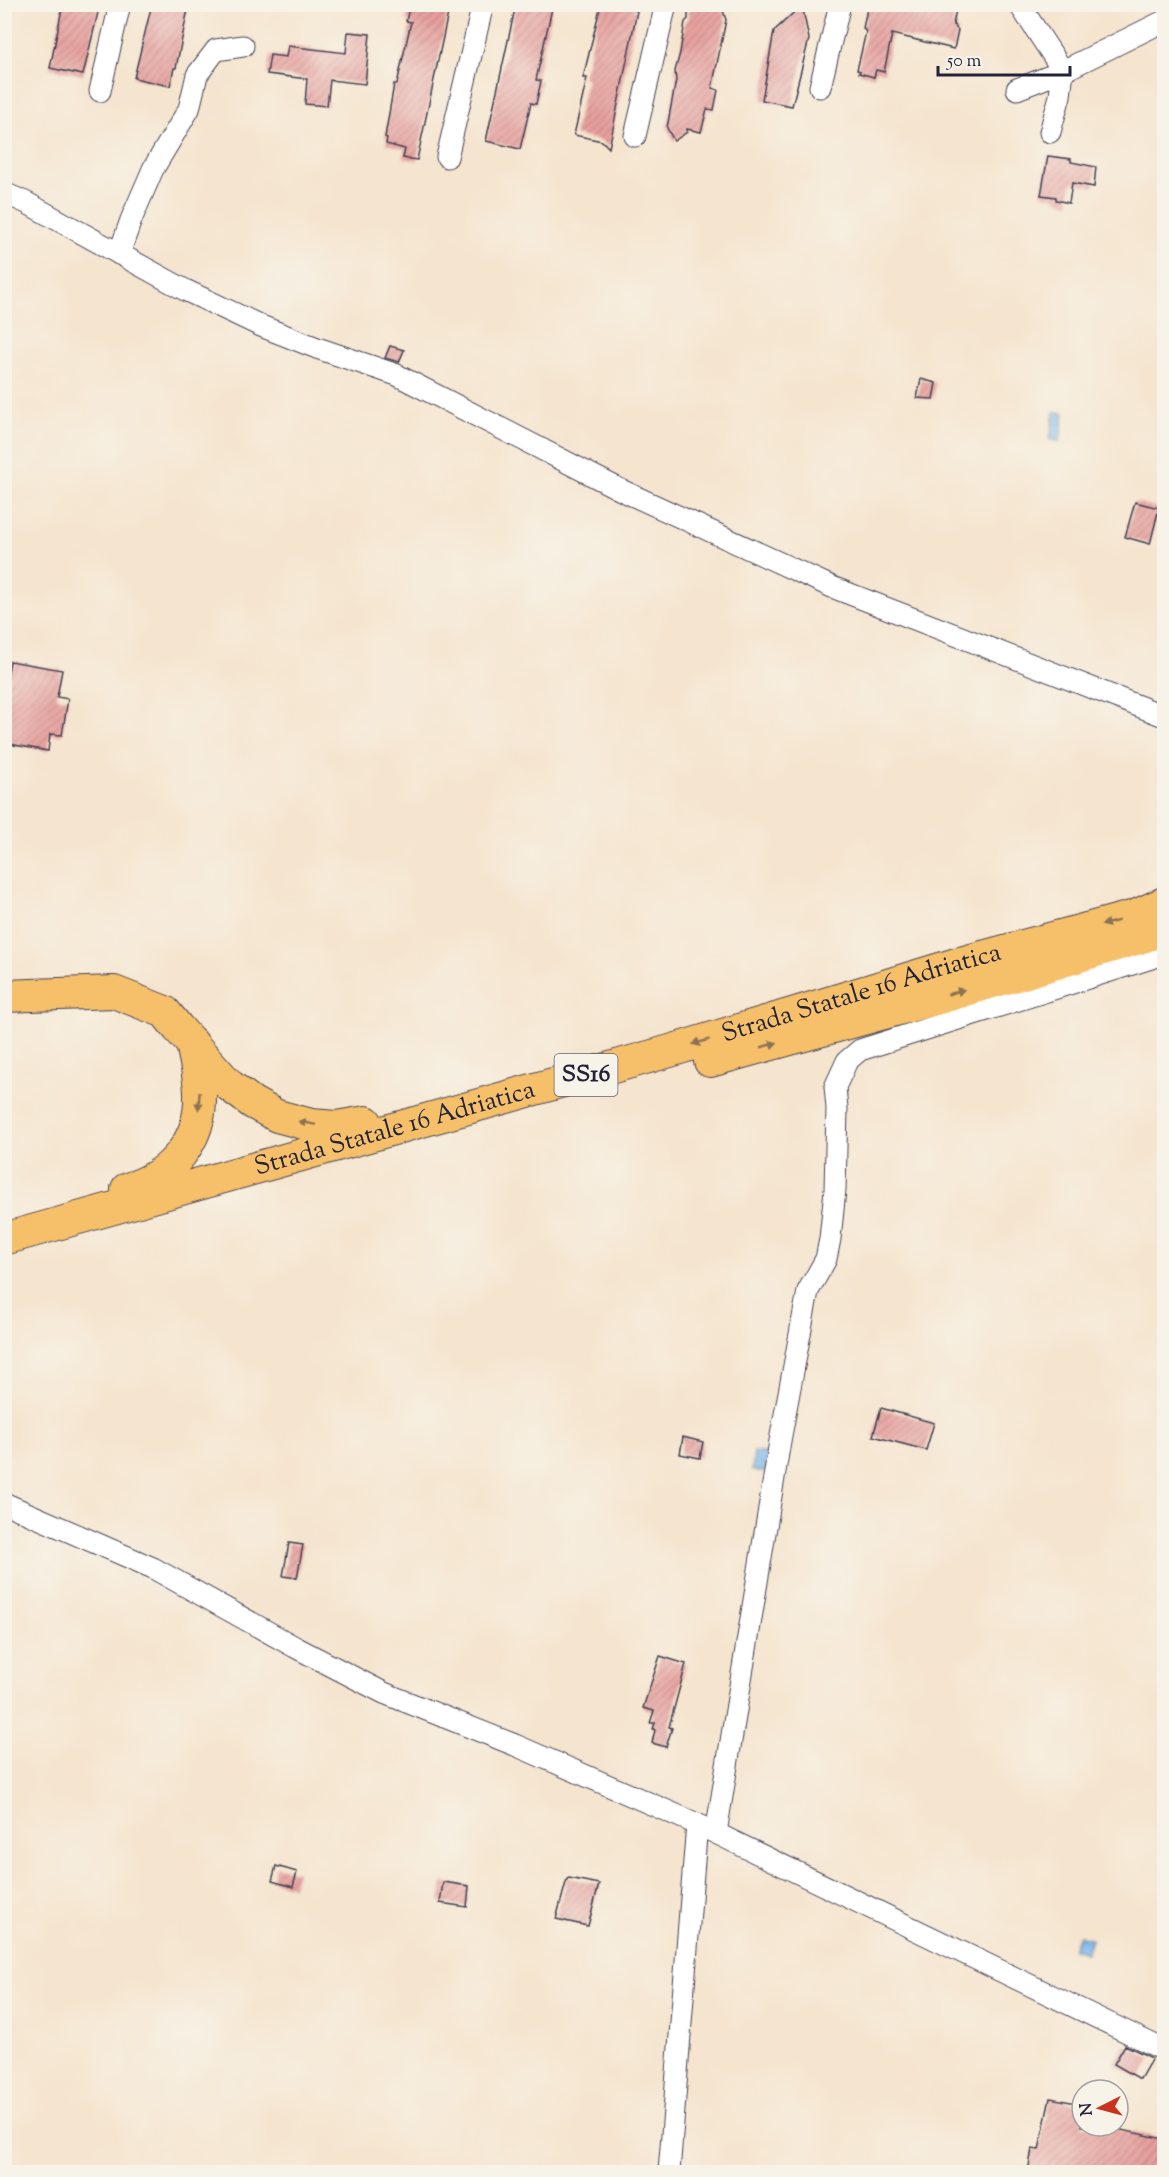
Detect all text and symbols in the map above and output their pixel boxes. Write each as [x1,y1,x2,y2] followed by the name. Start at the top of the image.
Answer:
[938,39,1070,77] scale bar
[946,49,982,75] text: 50 m
[1100,919,1118,928] one-way arrow
[717,934,1005,1053] street label: Strada Statale 16 Adriatica
[948,987,966,996] one-way arrow
[692,1038,710,1047] one-way arrow
[760,1040,778,1049] one-way arrow
[554,1054,618,1096] road number: SS16
[250,1071,539,1186] street label: Strada Statale 16 Adriatica
[194,1092,204,1111] one-way arrow
[297,1118,316,1127] one-way arrow
[1070,2078,1130,2138] north arrow
[1075,2102,1100,2117] text: N

